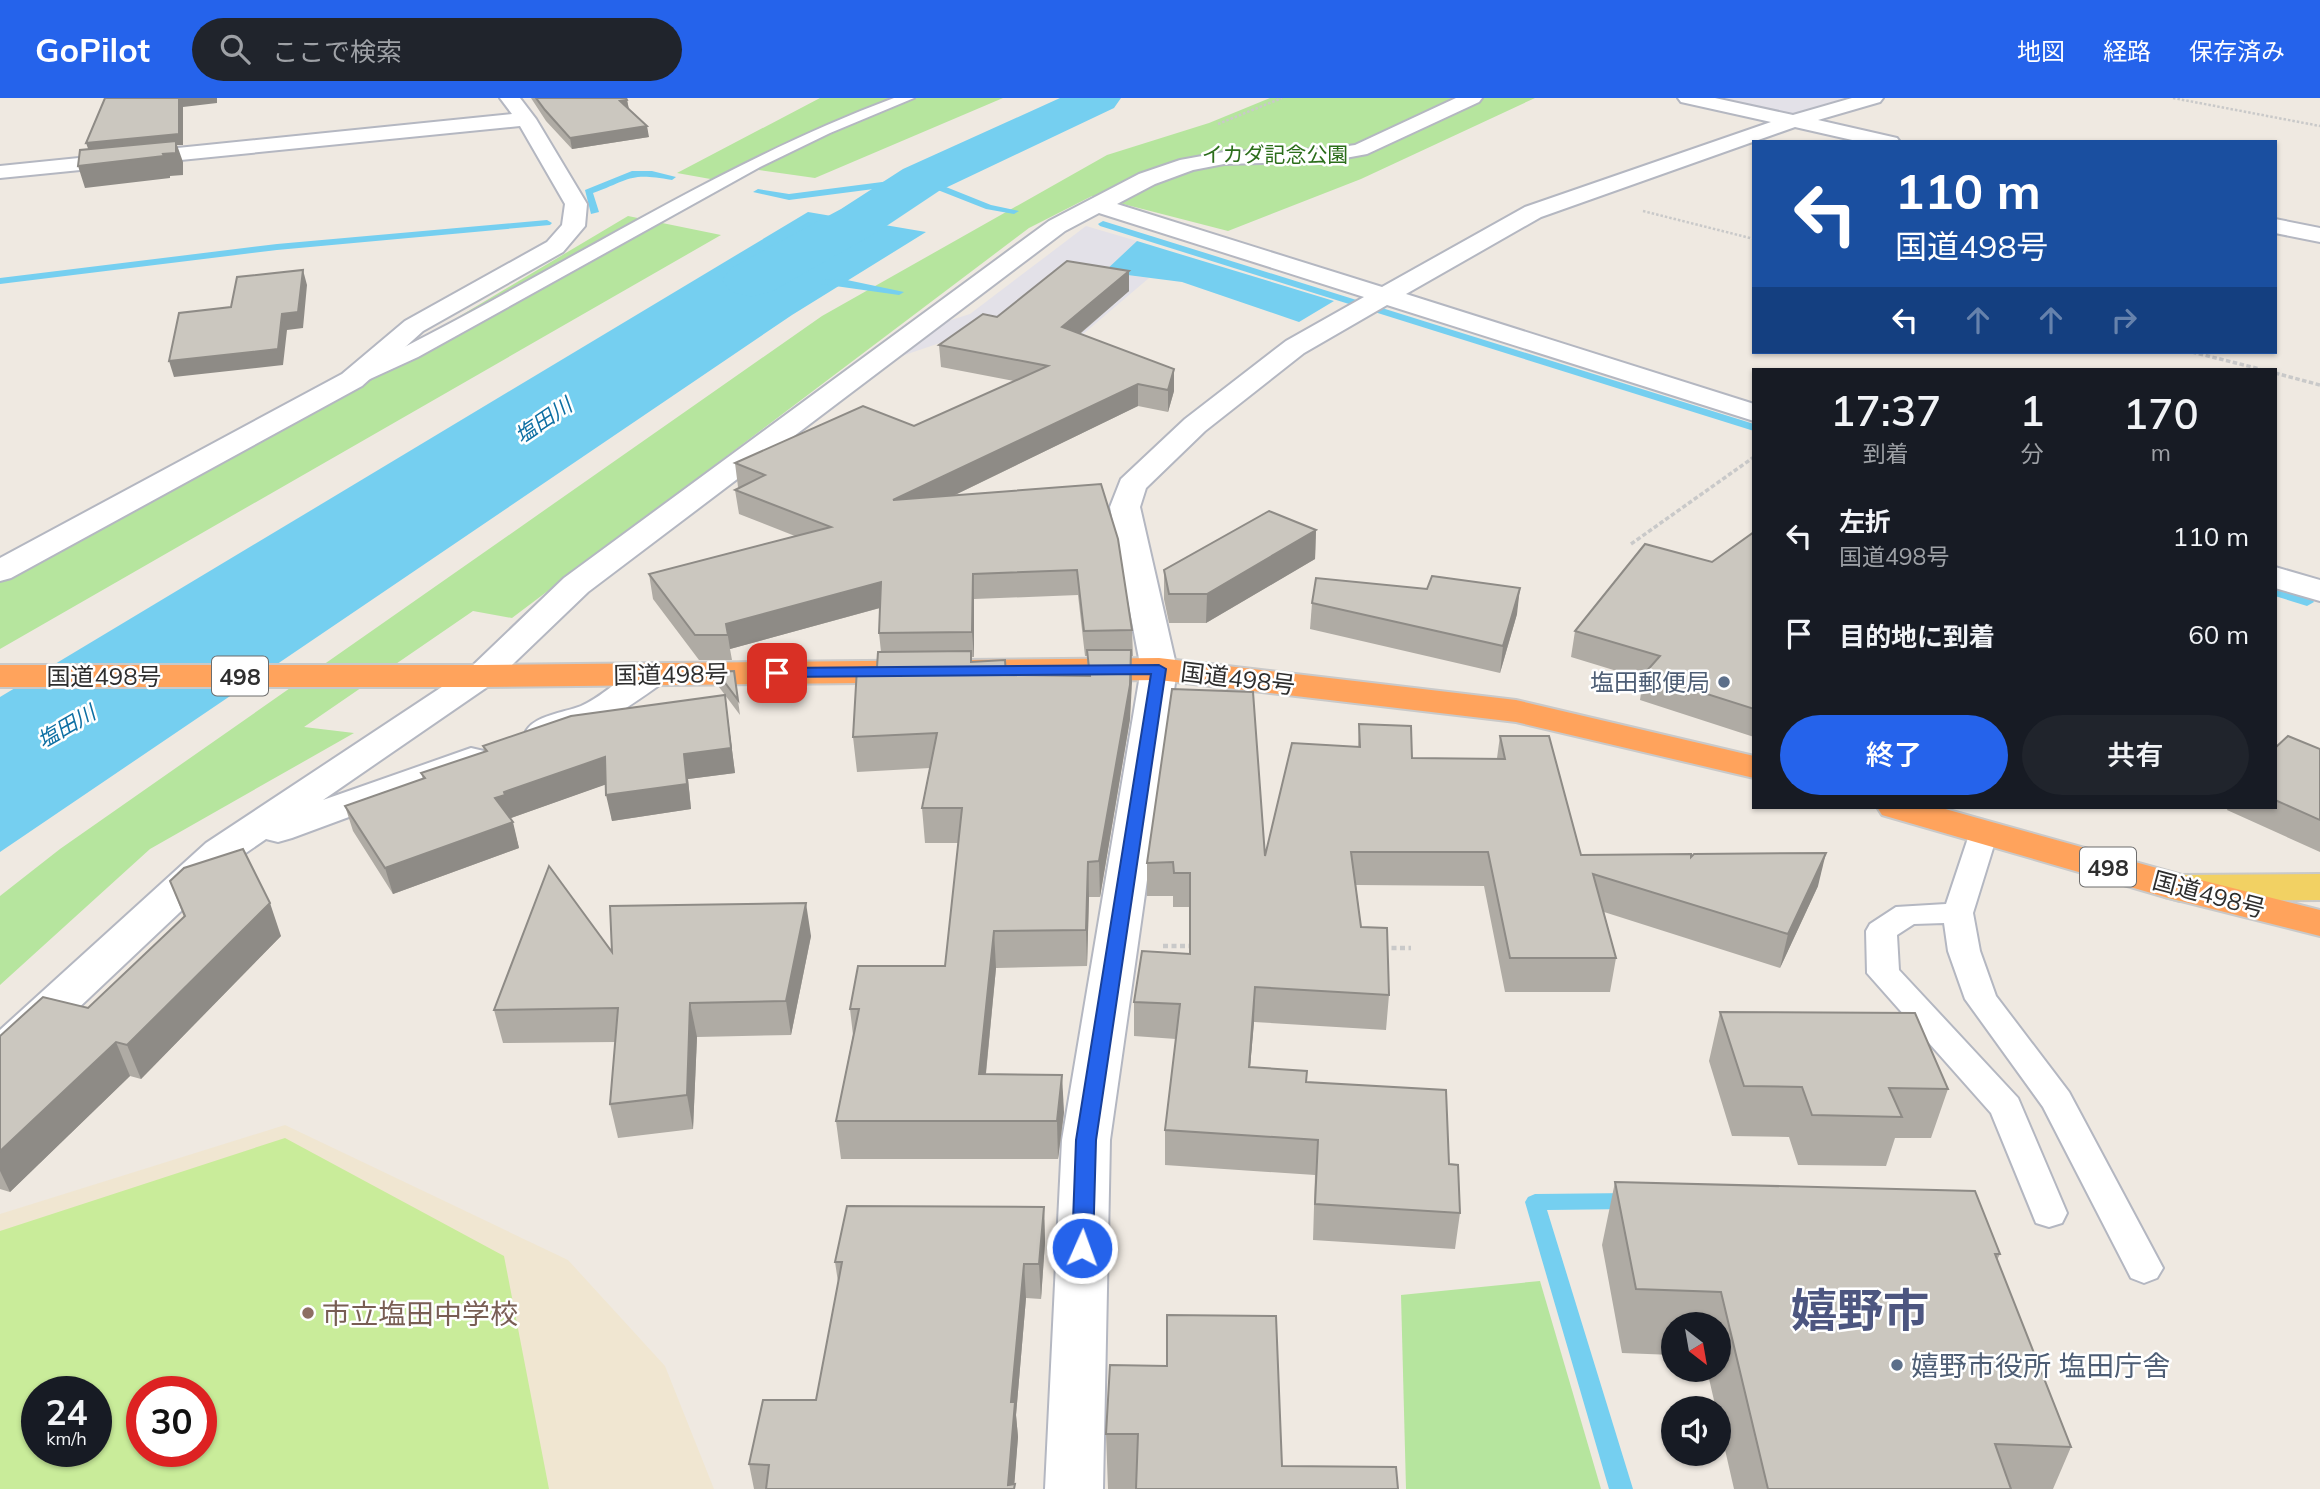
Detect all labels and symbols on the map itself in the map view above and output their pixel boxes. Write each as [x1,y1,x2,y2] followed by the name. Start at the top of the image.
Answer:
[1202,141,1349,167] park label: イカダ記念公園
[510,390,578,448] water label: 塩田川
[747,643,807,703] pin
[212,656,268,696] road number: 498
[1179,656,1297,700] street label: 国道498号
[613,658,729,690] street label: 国道498号
[46,661,162,691] street label: 国道498号
[1590,667,1710,697] place label: 塩田郵便局
[1716,674,1732,690] marker: 塩田郵便局
[32,698,102,753] water label: 塩田川
[2080,848,2136,887] road number: 498
[2149,865,2269,923] street label: 国道498号
[1045,1211,1119,1285] position arrow
[1791,1281,1929,1339] district label: 嬉野市
[322,1296,518,1331] place label: 市立塩田中学校
[300,1305,316,1321] marker: 市立塩田中学校
[1661,1312,1731,1382] north arrow
[1911,1348,2170,1383] place label: 嬉野市役所 塩田庁舎
[1889,1357,1905,1373] marker: 嬉野市役所 塩田庁舎
[126,1376,217,1467] speed limit sign: 30

